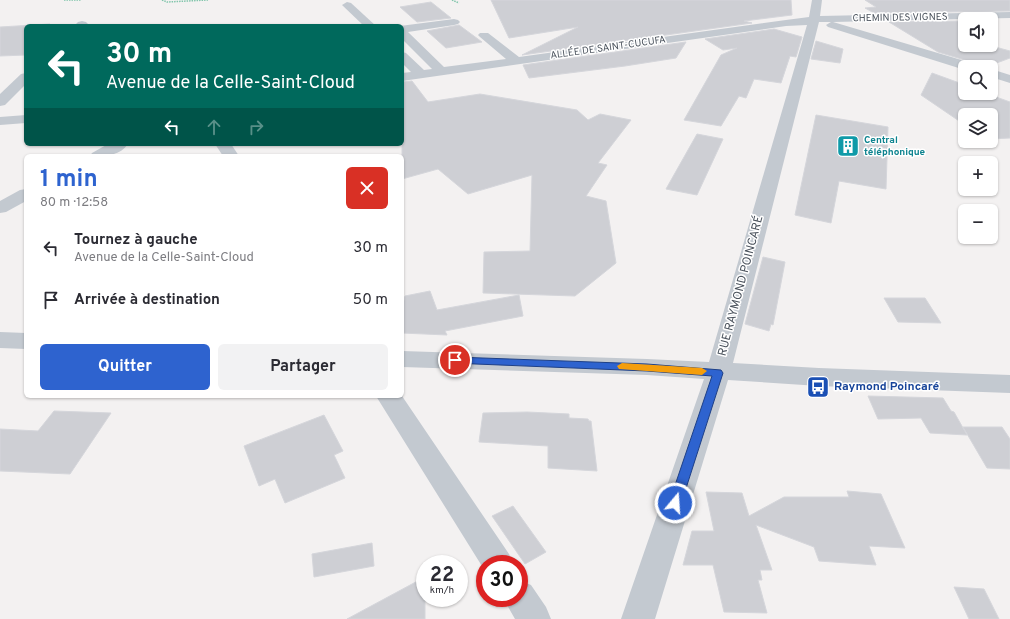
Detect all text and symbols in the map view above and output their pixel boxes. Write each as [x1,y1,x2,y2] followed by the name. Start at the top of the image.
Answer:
[852,11,948,25] street label: CHEMIN DES VIGNES
[958,12,998,244] map controls
[958,12,998,52] button: sound
[549,33,667,63] street label: ALLÉE DE SAINT-CUCUFA
[106,37,172,73] text: 30 m
[40,40,92,92] icon: left
[958,60,998,100] button: search
[106,72,355,95] text: Avenue de la Celle-Saint-Cloud
[958,108,998,148] button: layers
[161,116,183,138] icon: left
[203,116,225,138] icon: ahead
[245,116,267,138] icon: right
[835,133,861,159] building icon: Central téléphonique
[864,134,926,159] place label: Central téléphonique
[958,156,998,196] button: +
[40,165,98,195] text: 1 min
[346,167,388,209] button: close
[40,195,108,211] text: 80 m · 12:58
[958,204,998,244] button: −
[715,214,767,358] street label: RUE RAYMOND POINCARÉ
[74,231,198,250] text: Tournez à gauche
[40,237,62,259] icon: left
[353,239,388,258] text: 30 m
[74,250,254,266] text: Avenue de la Celle-Saint-Cloud
[40,289,62,311] icon: arrive
[74,291,220,310] text: Arrivée à destination
[353,291,388,310] text: 50 m
[438,343,472,377] pin
[40,344,210,390] button: Quitter
[218,344,388,390] button: Partager
[444,349,466,371] icon: arrive
[805,374,831,400] bus stop icon: Raymond Poincaré
[834,379,940,395] place label: Raymond Poincaré
[654,482,696,524] position arrow
[476,555,528,607] speed limit sign: 30
[430,563,454,589] text: 22
[430,584,454,597] text: km/h

